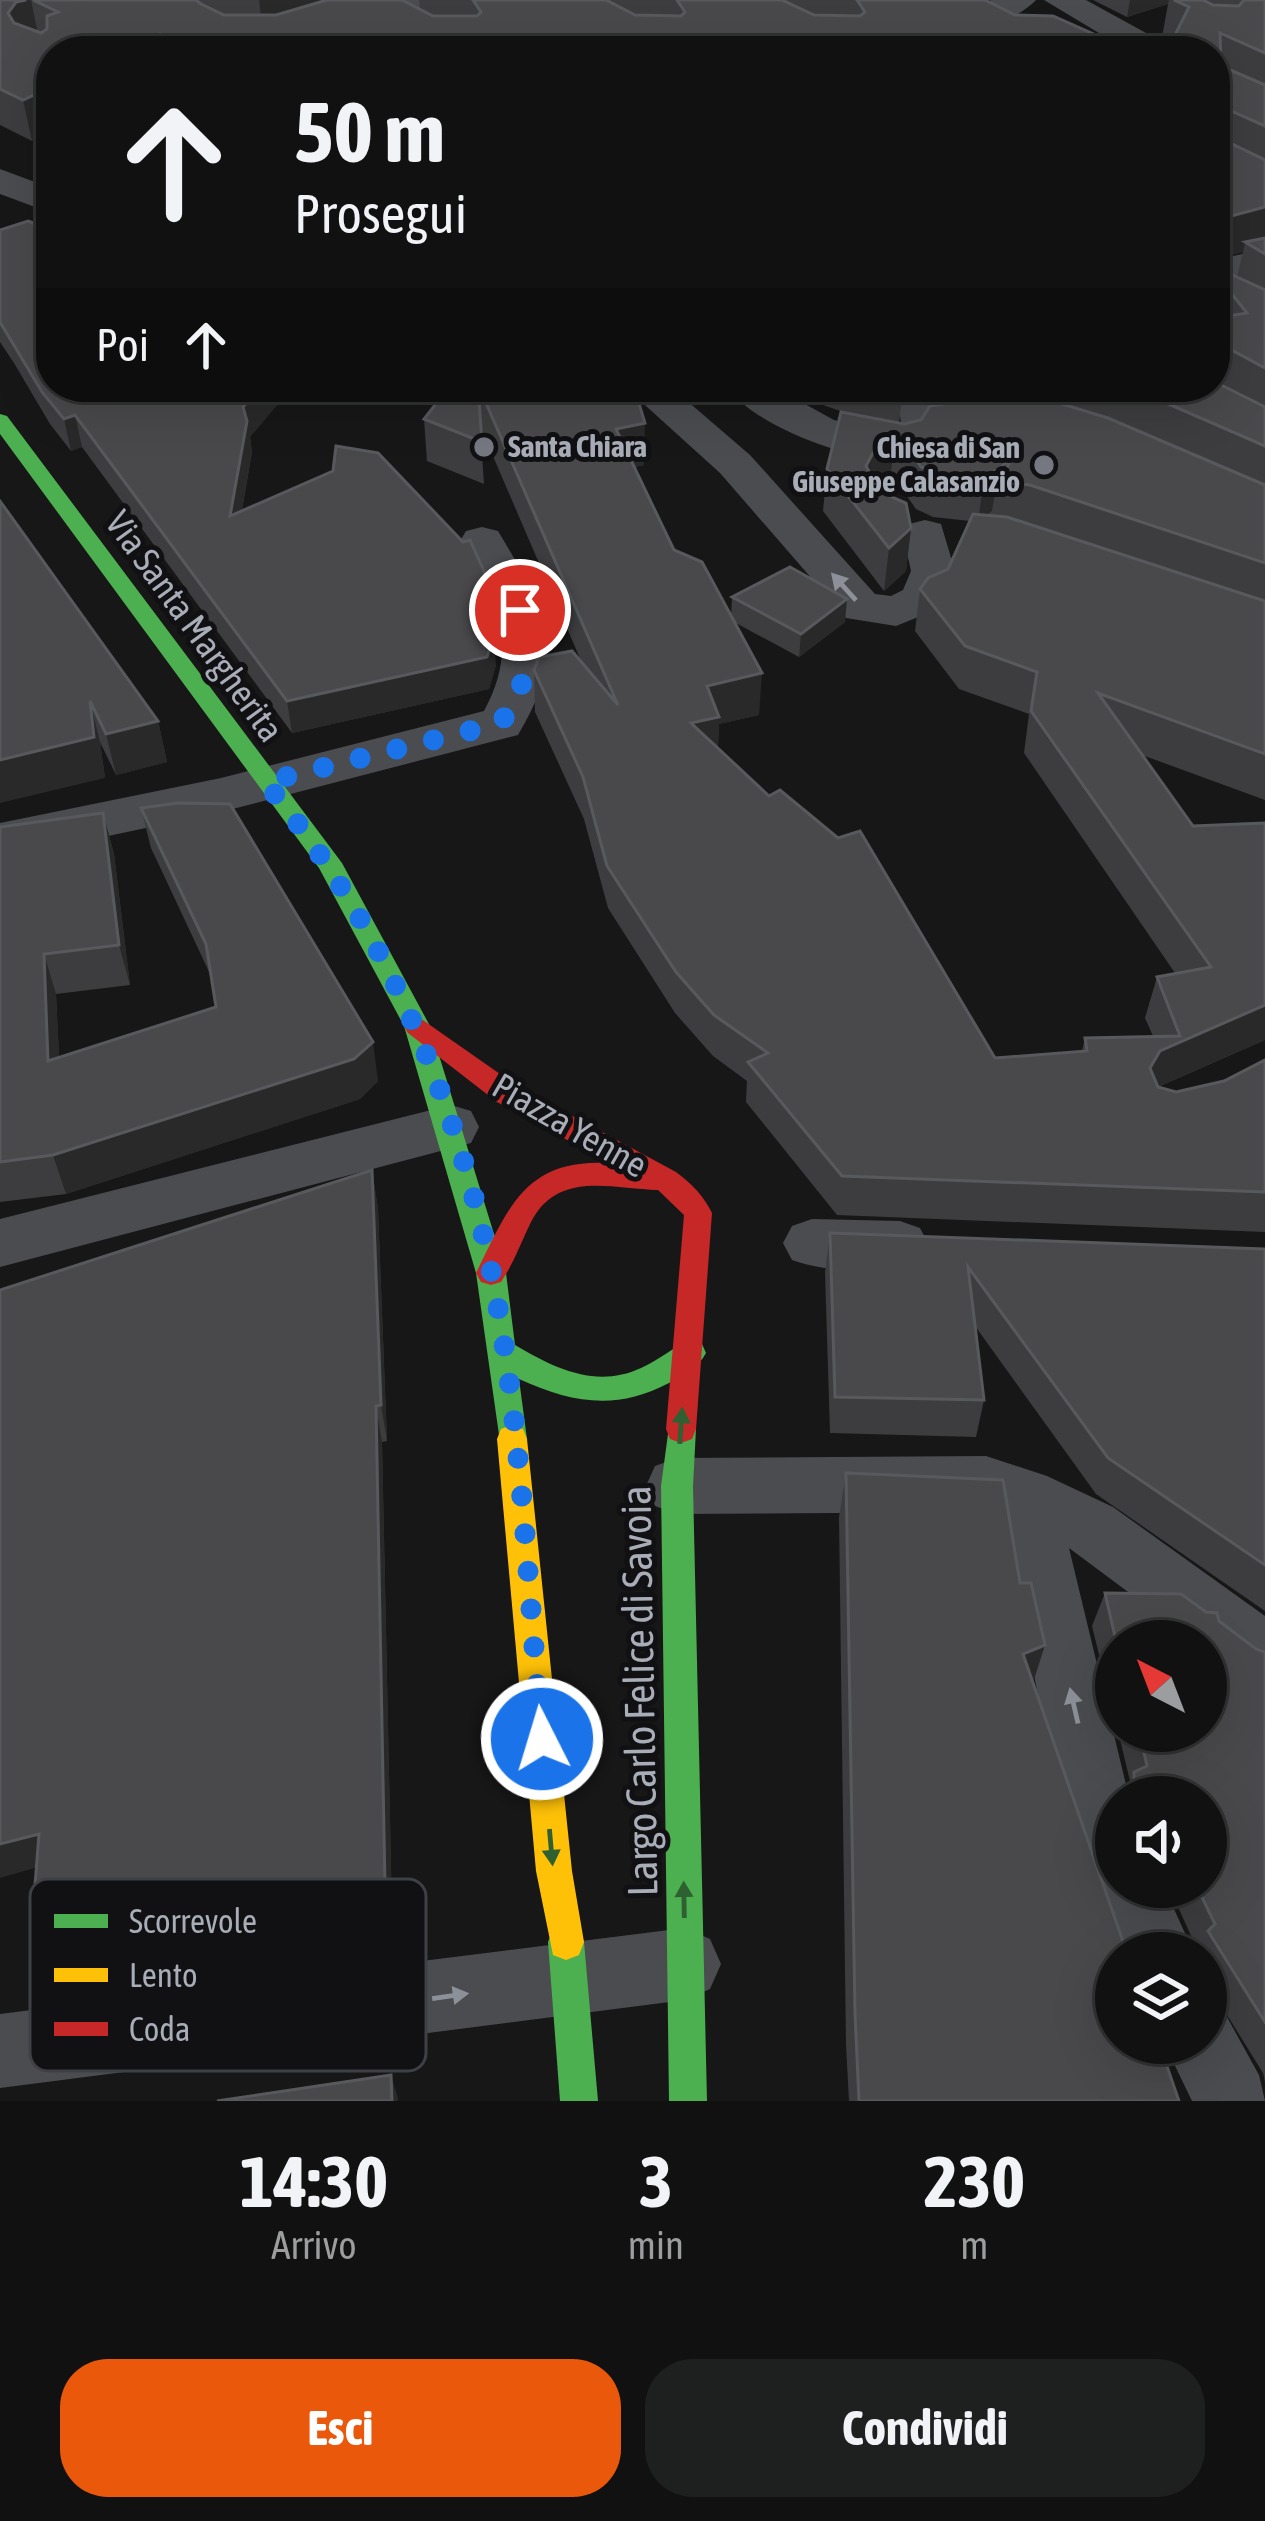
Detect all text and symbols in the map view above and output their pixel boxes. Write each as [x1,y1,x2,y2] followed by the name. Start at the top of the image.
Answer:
[96,84,252,240] icon: ahead
[294,84,445,180] text: 50 m
[294,183,467,244] text: Prosegui
[173,312,239,378] icon: ahead
[96,319,149,371] text: Poi
[508,429,647,463] place label: Santa Chiara
[792,430,1020,498] place label: Chiesa di San Giuseppe Calasanzio
[471,434,497,460] marker: Santa Chiara
[1031,452,1057,478] marker: Chiesa di San Giuseppe Calasanzio
[97,503,293,749] street label: Via Santa Margherita
[469,559,571,661] pin
[831,573,858,602] one-way arrow
[487,577,553,643] icon: arrive
[485,1064,655,1186] street label: Piazza Yenne
[671,1407,690,1444] one-way arrow
[611,1485,667,1897] street label: Largo Carlo Felice di Savoia
[1095,1620,1227,1752] north arrow
[1095,1620,1227,2064] map controls
[479,1676,605,1802] position arrow
[1063,1686,1082,1724] one-way arrow
[1095,1776,1227,1908] button: sound
[542,1829,561,1866] one-way arrow
[30,1879,426,2071] legend
[674,1880,694,1918] one-way arrow
[129,1902,257,1940] text: Scorrevole
[1095,1932,1227,2064] button: layers
[129,1956,197,1994] text: Lento
[431,1986,469,2005] one-way arrow
[129,2010,190,2048] text: Coda
[240,2140,388,2222] text: 14:30
[639,2140,673,2222] text: 3
[924,2140,1025,2222] text: 230
[271,2223,356,2267] text: Arrivo
[628,2223,684,2267] text: min
[960,2223,988,2267] text: m
[60,2359,621,2497] button: Esci
[645,2359,1205,2497] button: Condividi

